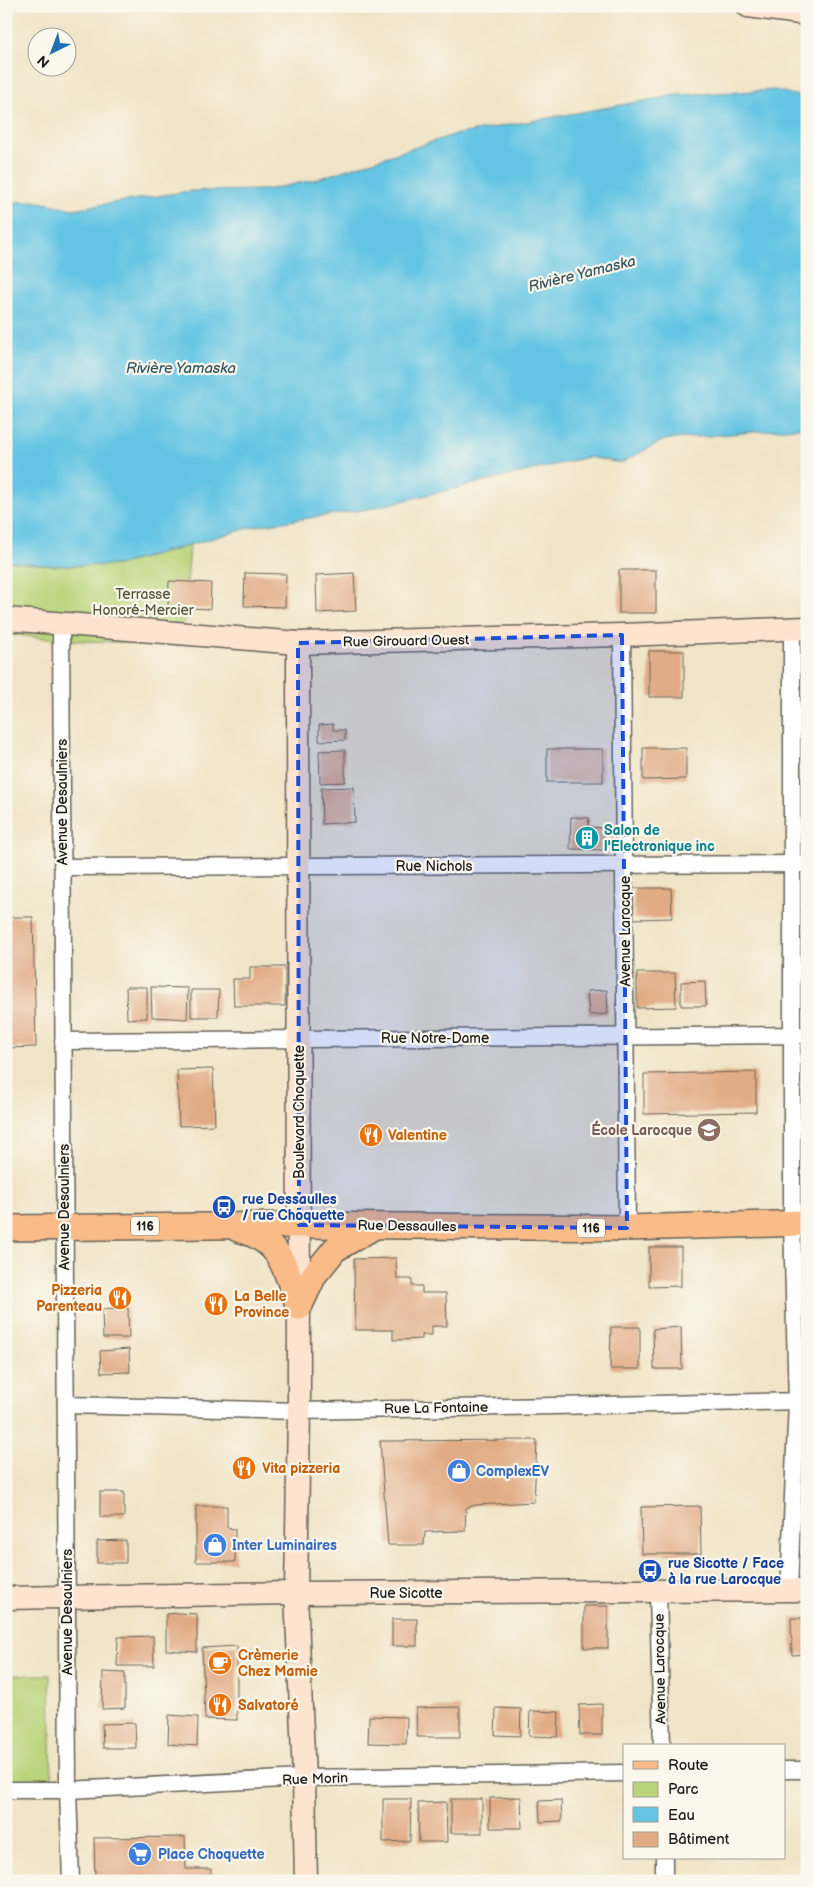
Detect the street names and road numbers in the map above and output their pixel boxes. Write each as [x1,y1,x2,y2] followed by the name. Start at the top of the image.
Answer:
[343,631,470,651] street label: Rue Girouard Ouest
[54,739,71,865] street label: Avenue Desaulniers
[396,858,472,875] street label: Rue Nichols
[617,876,634,986] street label: Avenue Larocque
[381,1030,489,1047] street label: Rue Notre-Dame
[291,1045,308,1179] street label: Boulevard Choquette
[56,1144,73,1270] street label: Avenue Desaulniers
[131,1216,159,1236] road number: 116
[357,1217,457,1235] street label: Rue Dessaulles
[577,1218,605,1238] road number: 116
[384,1399,488,1417] street label: Rue La Fontaine
[59,1549,76,1675] street label: Avenue Desaulniers
[369,1585,443,1602] street label: Rue Sicotte
[651,1613,669,1725] street label: Avenue Larocque
[282,1769,348,1789] street label: Rue Morin

